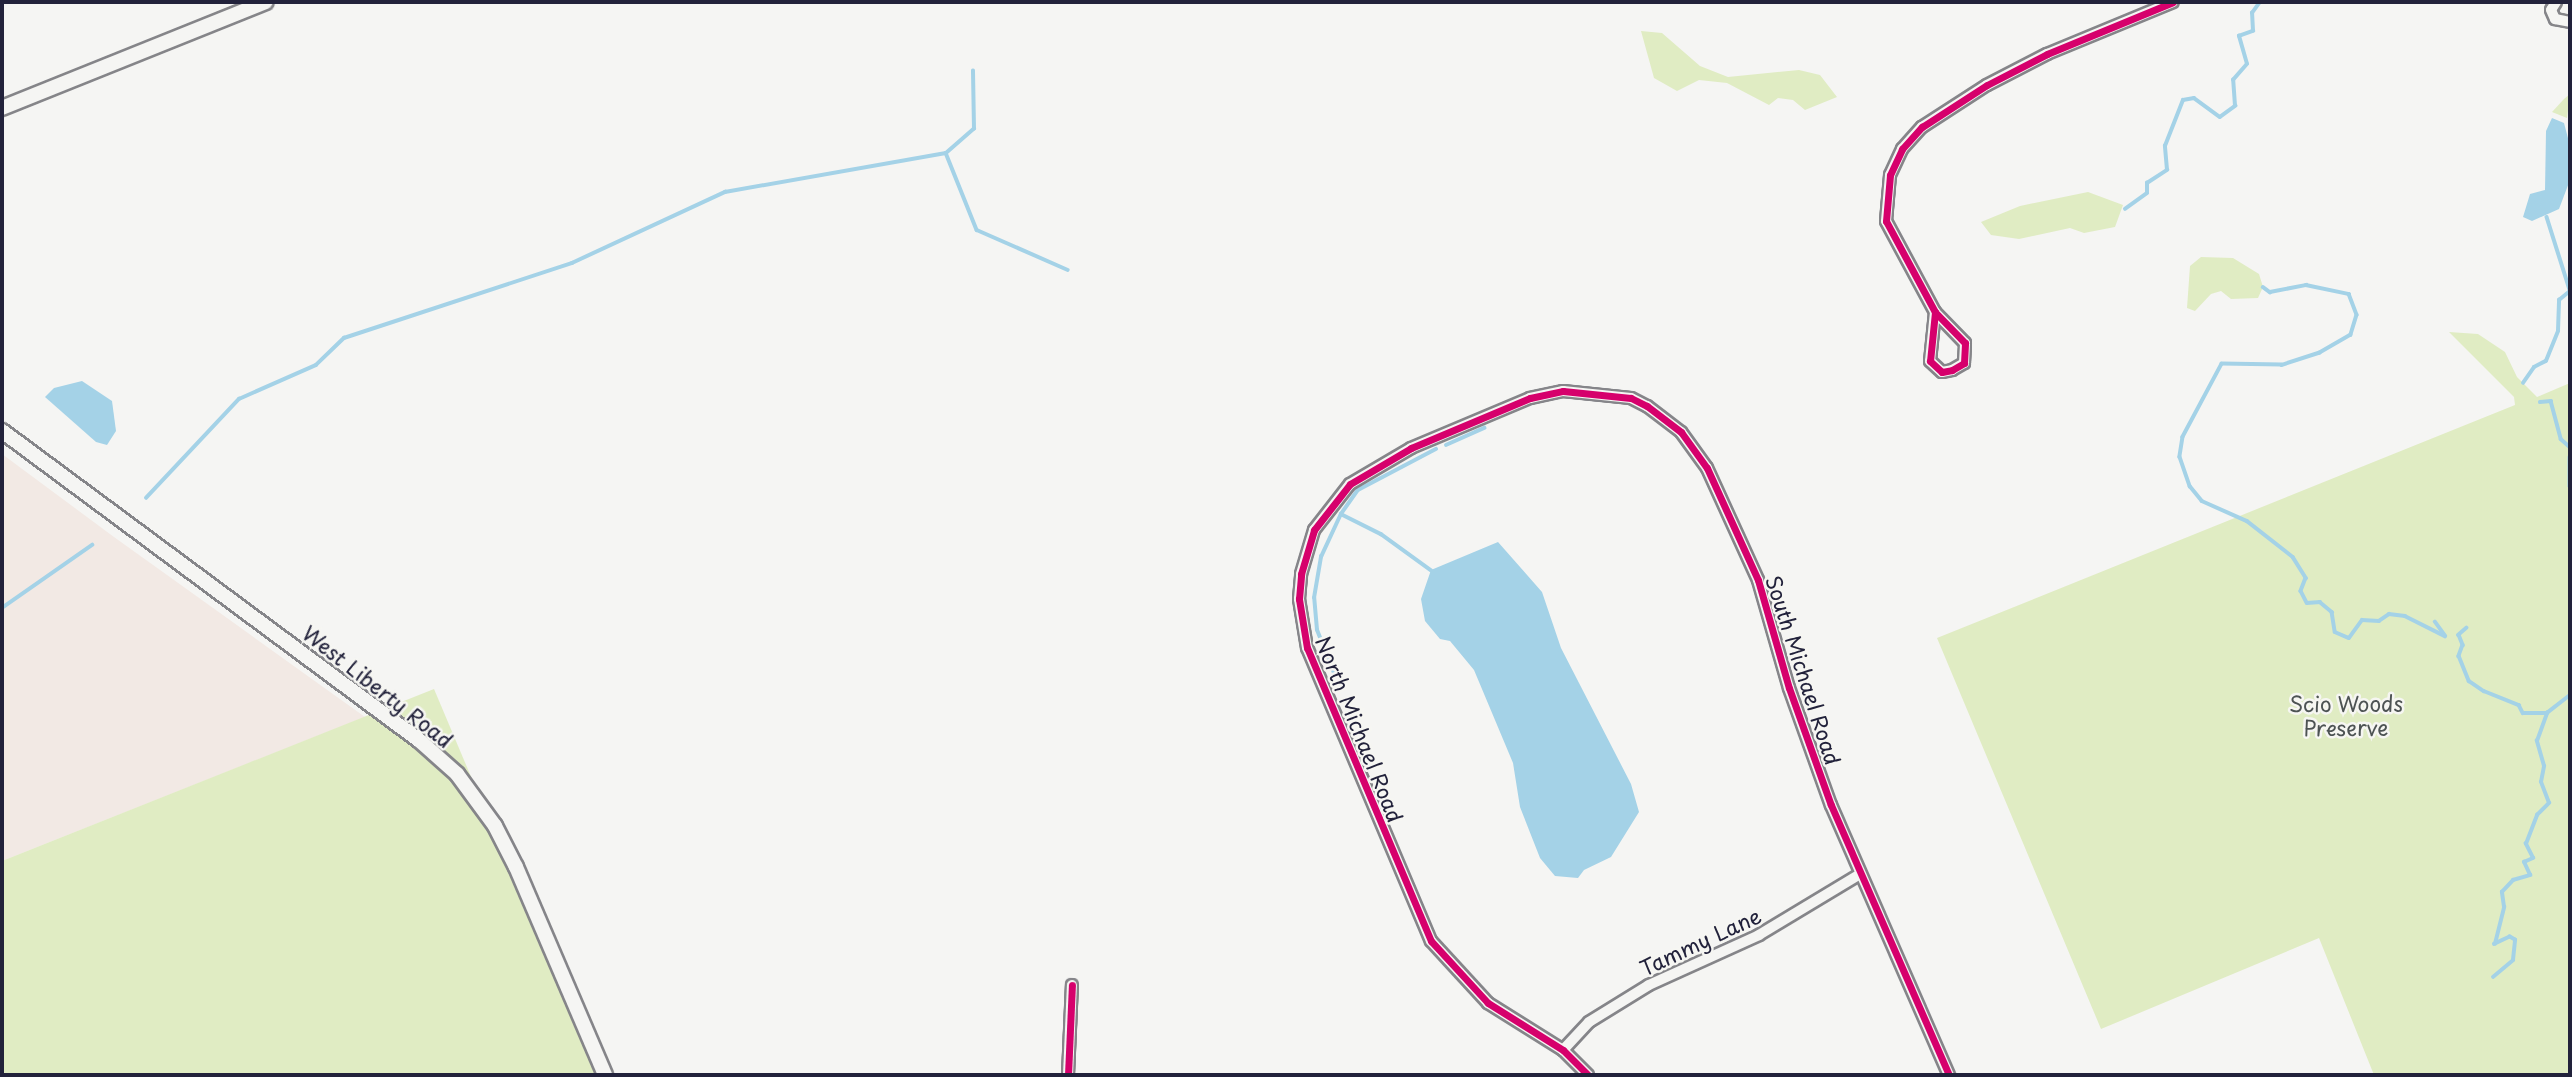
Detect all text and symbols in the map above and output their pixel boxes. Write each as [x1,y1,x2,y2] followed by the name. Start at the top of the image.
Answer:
[1761,571,1847,769] street label: South Michael Road
[297,619,459,753] street label: West Liberty Road
[1311,632,1409,826] street label: North Michael Road
[2289,690,2403,740] park label: Scio Woods Preserve
[1636,902,1764,980] street label: Tammy Lane

